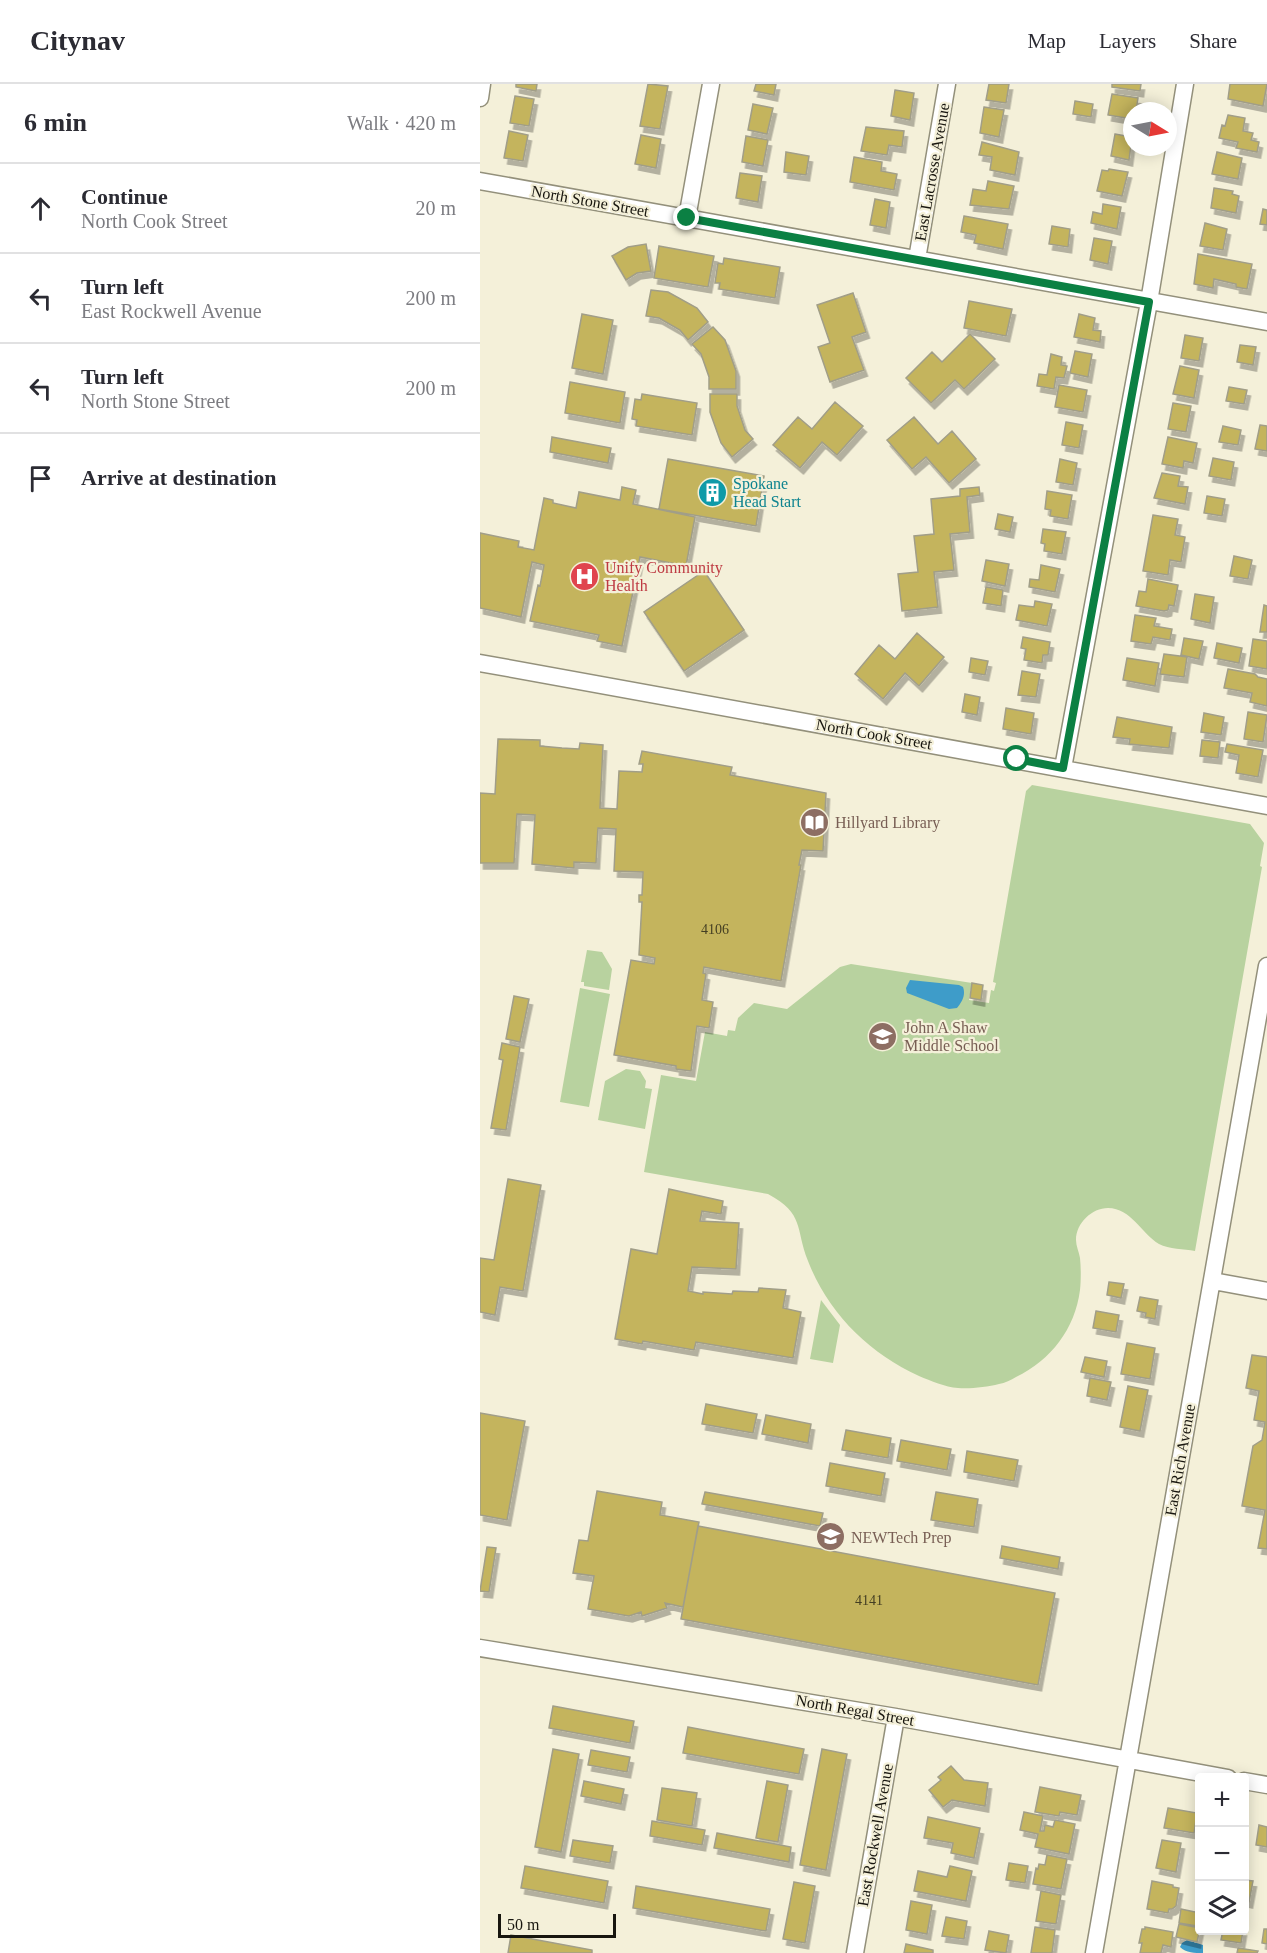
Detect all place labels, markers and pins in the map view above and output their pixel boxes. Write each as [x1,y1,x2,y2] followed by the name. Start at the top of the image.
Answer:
[733,475,802,510] place label: Spokane Head Start
[696,476,728,508] building icon: Spokane Head Start
[605,559,723,594] place label: Unify Community Health
[568,560,600,592] hospital icon: Unify Community Health
[798,806,830,838] library icon: Hillyard Library
[835,814,940,832] place label: Hillyard Library
[904,1019,999,1054] place label: John A Shaw Middle School
[867,1020,899,1052] school or university icon: John A Shaw Middle School
[814,1521,846,1553] school or university icon: NEWTech Prep
[851,1529,952,1547] place label: NEWTech Prep

